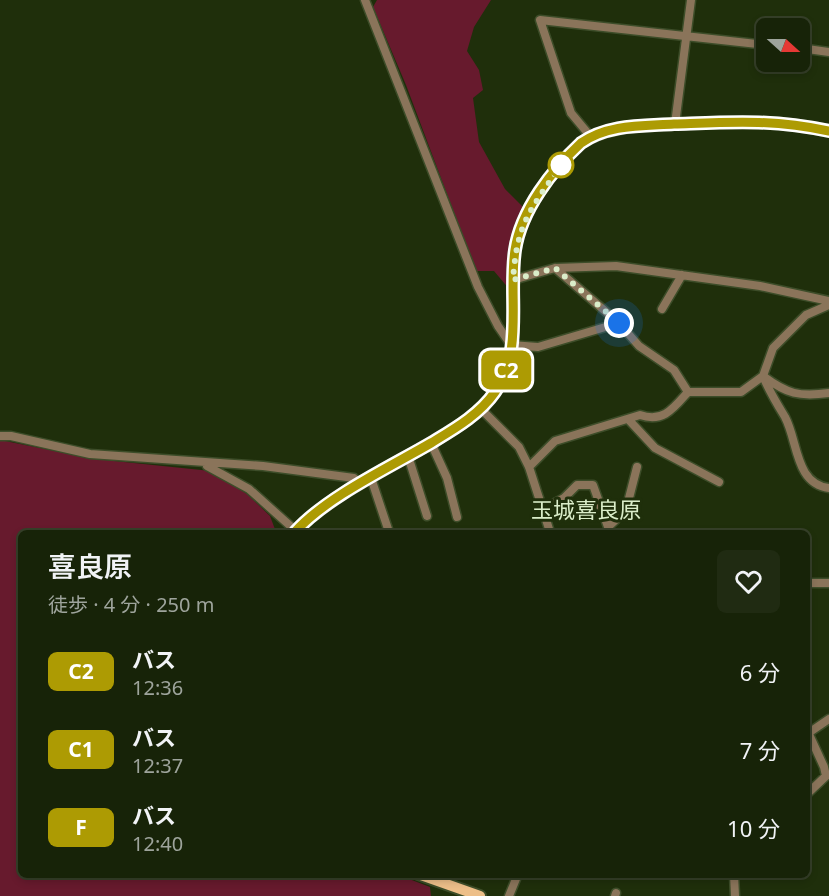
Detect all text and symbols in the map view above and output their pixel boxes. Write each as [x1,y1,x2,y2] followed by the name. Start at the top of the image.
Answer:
[756,18,810,72] north arrow
[756,18,810,72] map controls
[548,152,574,178] unlabelled marker
[604,308,634,338] your location
[479,350,533,389] line badge: C2
[493,356,519,384] text: C2
[531,494,641,524] district label: 玉城喜良原
[48,547,132,585] text: 喜良原
[717,550,780,613] button: heart
[48,591,214,618] text: 徒歩 · 4 分 · 250 m
[132,644,176,674] text: バス
[68,657,94,685] text: C2
[740,657,780,687] text: 6 分
[132,674,183,701] text: 12:36
[132,722,176,752] text: バス
[68,735,94,763] text: C1
[740,735,780,765] text: 7 分
[132,752,183,779] text: 12:37
[132,800,176,830] text: バス
[75,813,87,841] text: F
[727,813,780,843] text: 10 分
[132,830,183,857] text: 12:40

